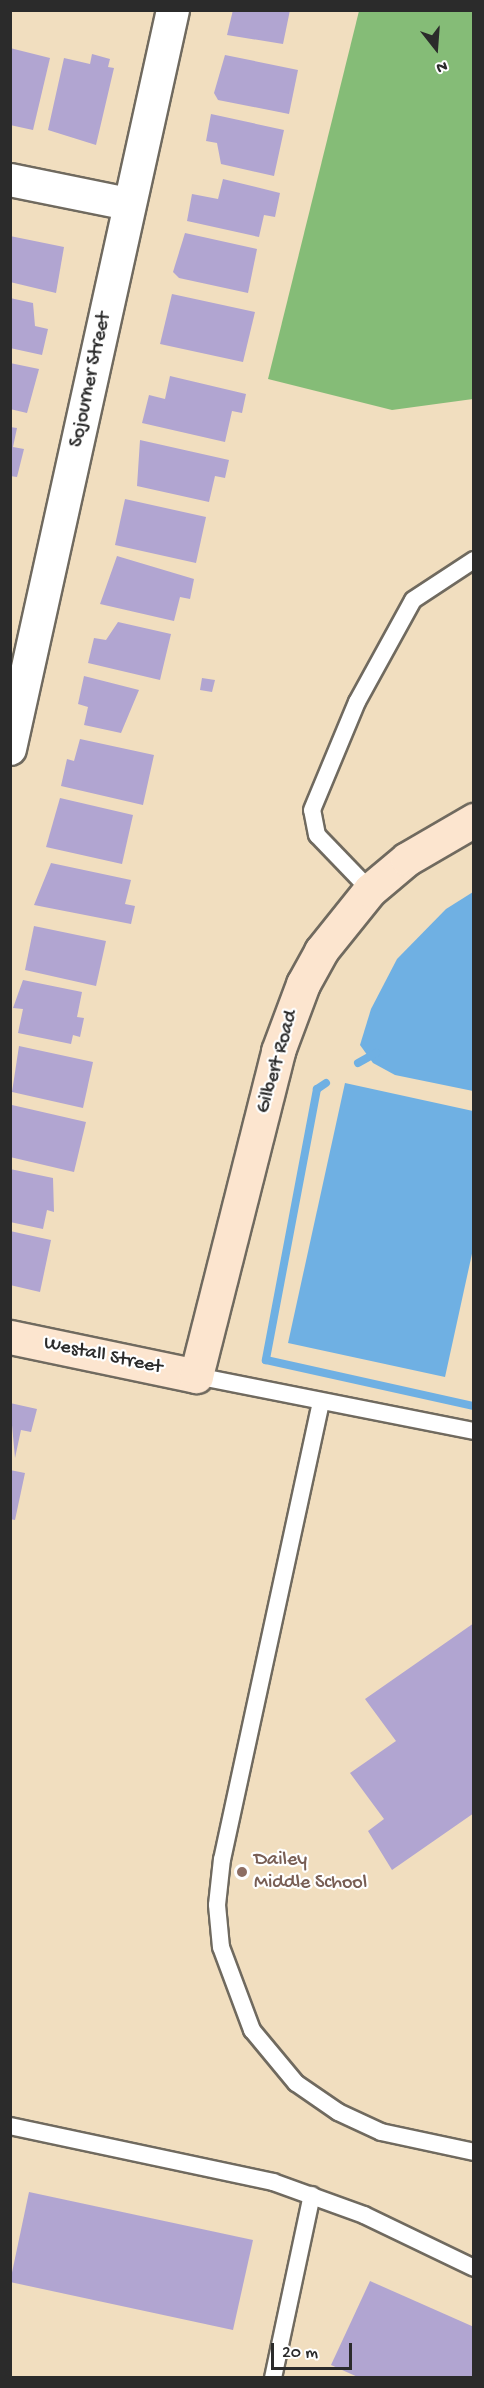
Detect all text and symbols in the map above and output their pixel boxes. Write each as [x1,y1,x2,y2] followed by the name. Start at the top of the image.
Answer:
[406,18,466,78] north arrow
[434,55,449,76] text: N
[65,310,117,450] street label: Sojourner Street
[252,1008,304,1116] street label: Gilbert Road
[41,1332,165,1380] street label: Westall Street
[254,1848,367,1895] place label: Dailey Middle School
[235,1865,249,1879] marker: Dailey Middle School
[274,2331,355,2369] scale bar
[282,2343,318,2364] text: 20 m

